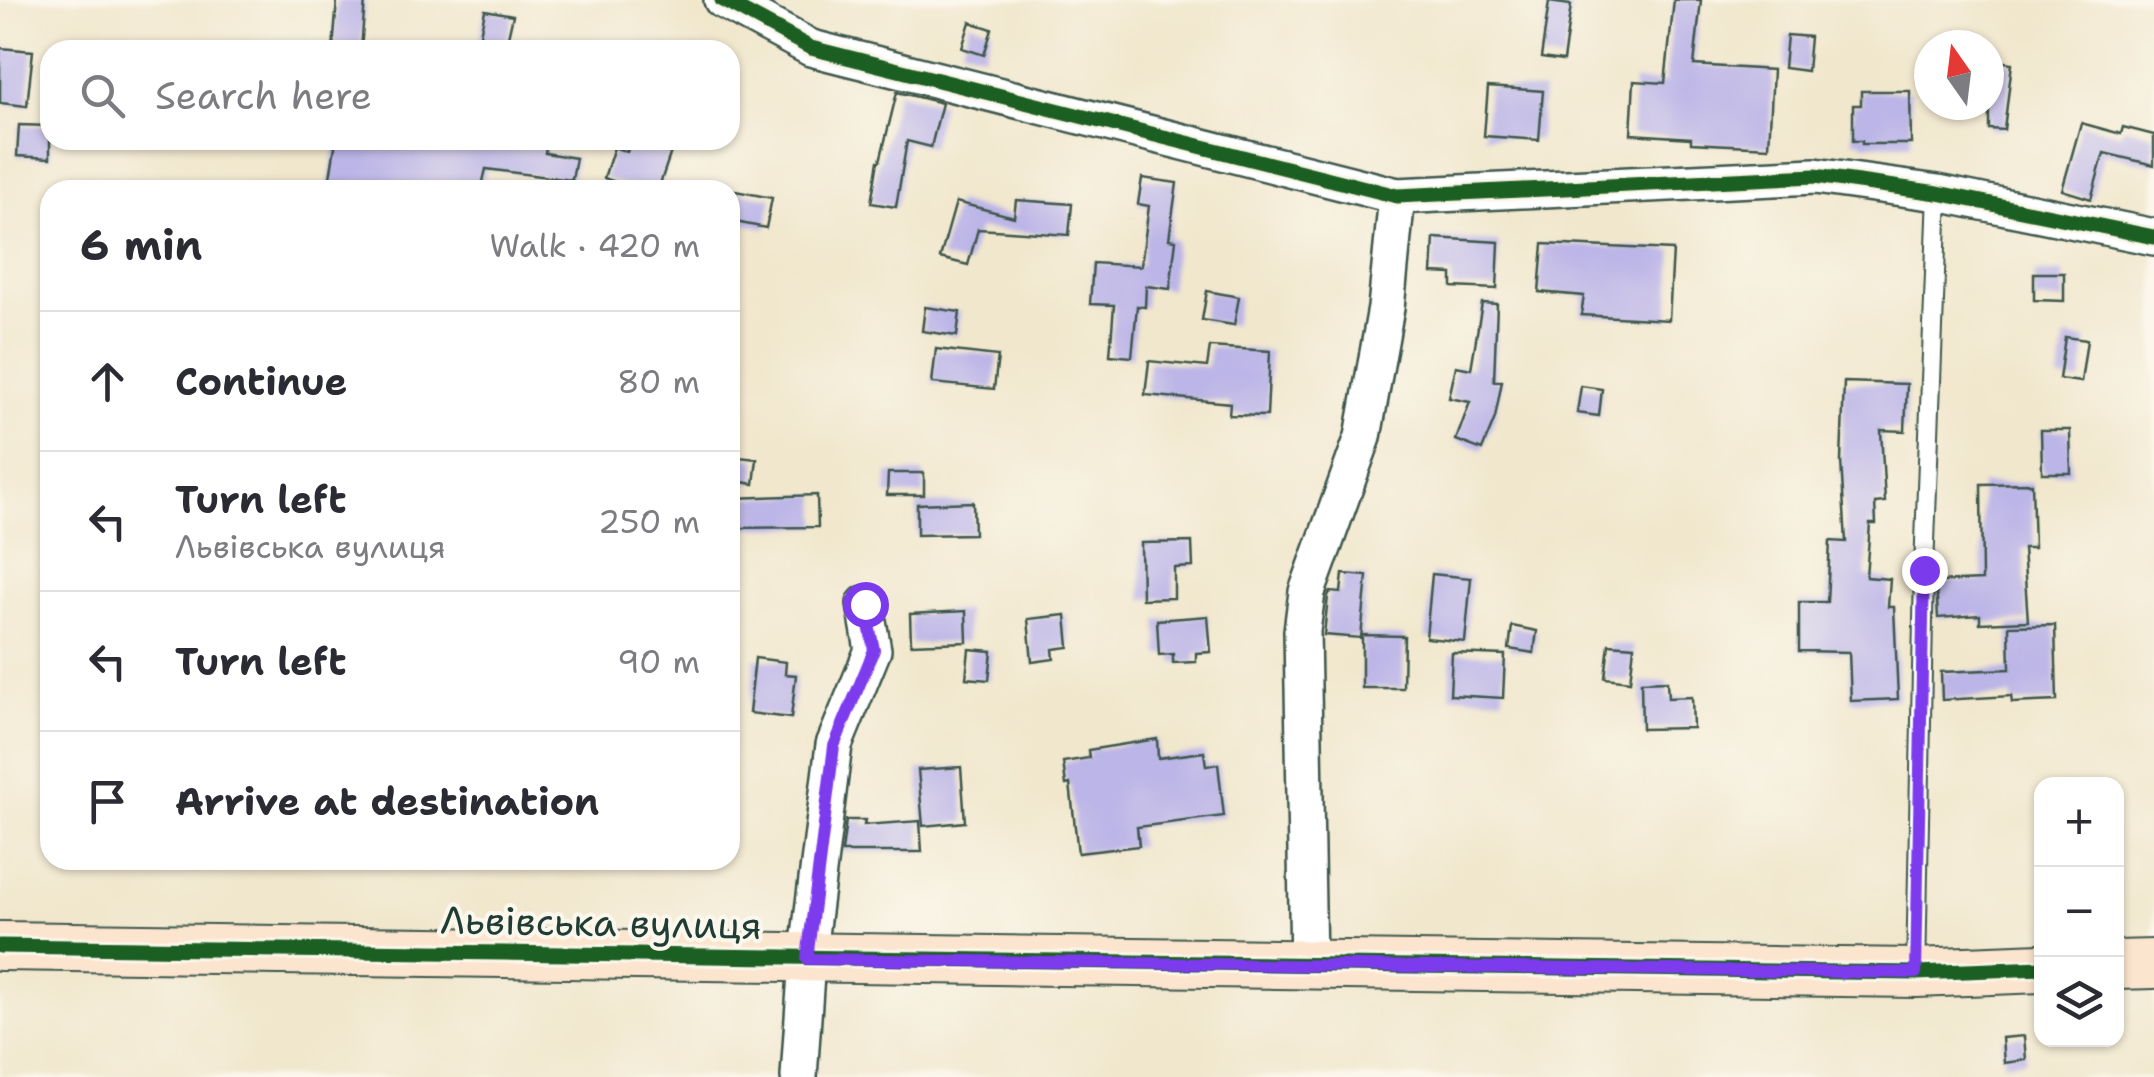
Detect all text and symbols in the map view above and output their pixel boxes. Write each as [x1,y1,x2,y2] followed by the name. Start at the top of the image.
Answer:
[1914,30,2004,120] north arrow
[40,40,740,150] search box
[75,68,130,123] icon: search
[155,70,372,121] text: Search here
[80,217,202,273] text: 6 min
[489,224,700,267] text: Walk · 420 m
[80,354,135,409] icon: ahead
[175,356,347,407] text: Continue
[617,360,700,403] text: 80 m
[175,474,347,525] text: Turn left
[80,494,135,549] icon: left
[598,500,700,543] text: 250 m
[175,525,446,568] text: Львівська вулиця
[1902,548,1948,594] route end
[843,582,889,628] route start
[80,634,135,689] icon: left
[175,636,347,687] text: Turn left
[617,640,700,683] text: 90 m
[80,774,135,829] icon: arrive
[175,776,599,827] text: Arrive at destination
[2034,777,2124,1047] map controls
[2034,777,2124,867] button: +
[2034,867,2124,957] button: −
[440,894,762,951] street label: Львівська вулиця
[2034,957,2124,1047] button: layers

